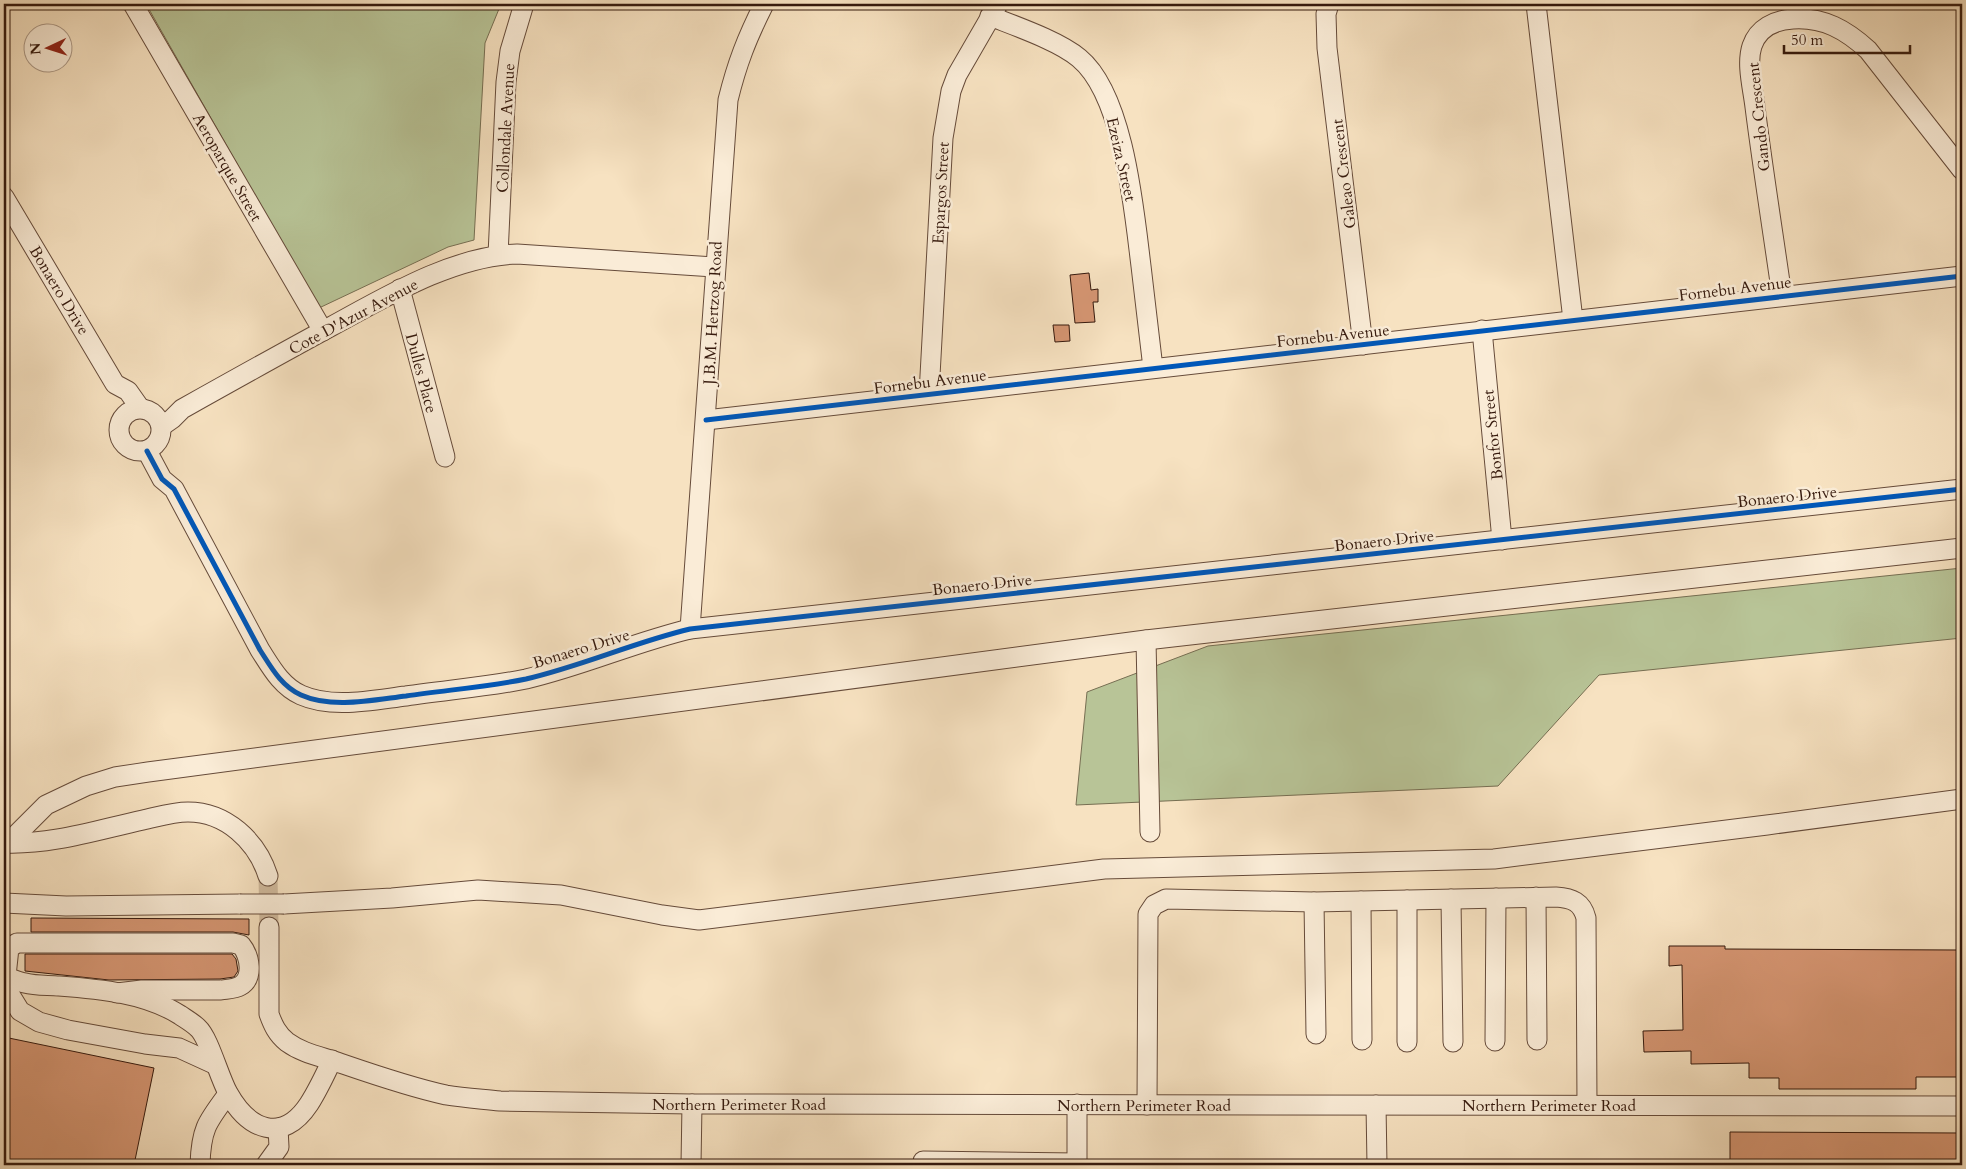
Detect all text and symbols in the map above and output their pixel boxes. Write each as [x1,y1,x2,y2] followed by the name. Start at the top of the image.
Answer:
[22,22,72,72] north arrow
[1784,22,1910,54] scale bar
[1791,30,1823,50] text: 50 m
[26,42,45,56] text: N
[1742,61,1776,173] street label: Gando Crescent
[492,63,520,193] street label: Collondale Avenue
[187,109,267,226] street label: Aeroparque Street
[1101,115,1141,203] street label: Ezeiza Street
[1326,118,1362,230] street label: Galeao Crescent
[927,141,955,245] street label: Espargos Street
[698,240,728,387] street label: J.B.M. Hertzog Road
[24,242,94,339] street label: Bonaero Drive
[1677,271,1793,307] street label: Fornebu Avenue
[285,273,422,360] street label: Cote D'Azur Avenue
[1276,319,1391,353] street label: Fornebu Avenue
[400,331,442,416] street label: Dulles Place
[872,364,988,400] street label: Fornebu Avenue
[1477,389,1509,481] street label: Bonfor Street
[1736,481,1838,513] street label: Bonaero Drive
[1333,525,1435,557] street label: Bonaero Drive
[931,569,1033,601] street label: Bonaero Drive
[530,624,632,674] street label: Bonaero Drive
[652,1094,826,1116] street label: Northern Perimeter Road
[1057,1095,1231,1117] street label: Northern Perimeter Road
[1462,1095,1636,1117] street label: Northern Perimeter Road

